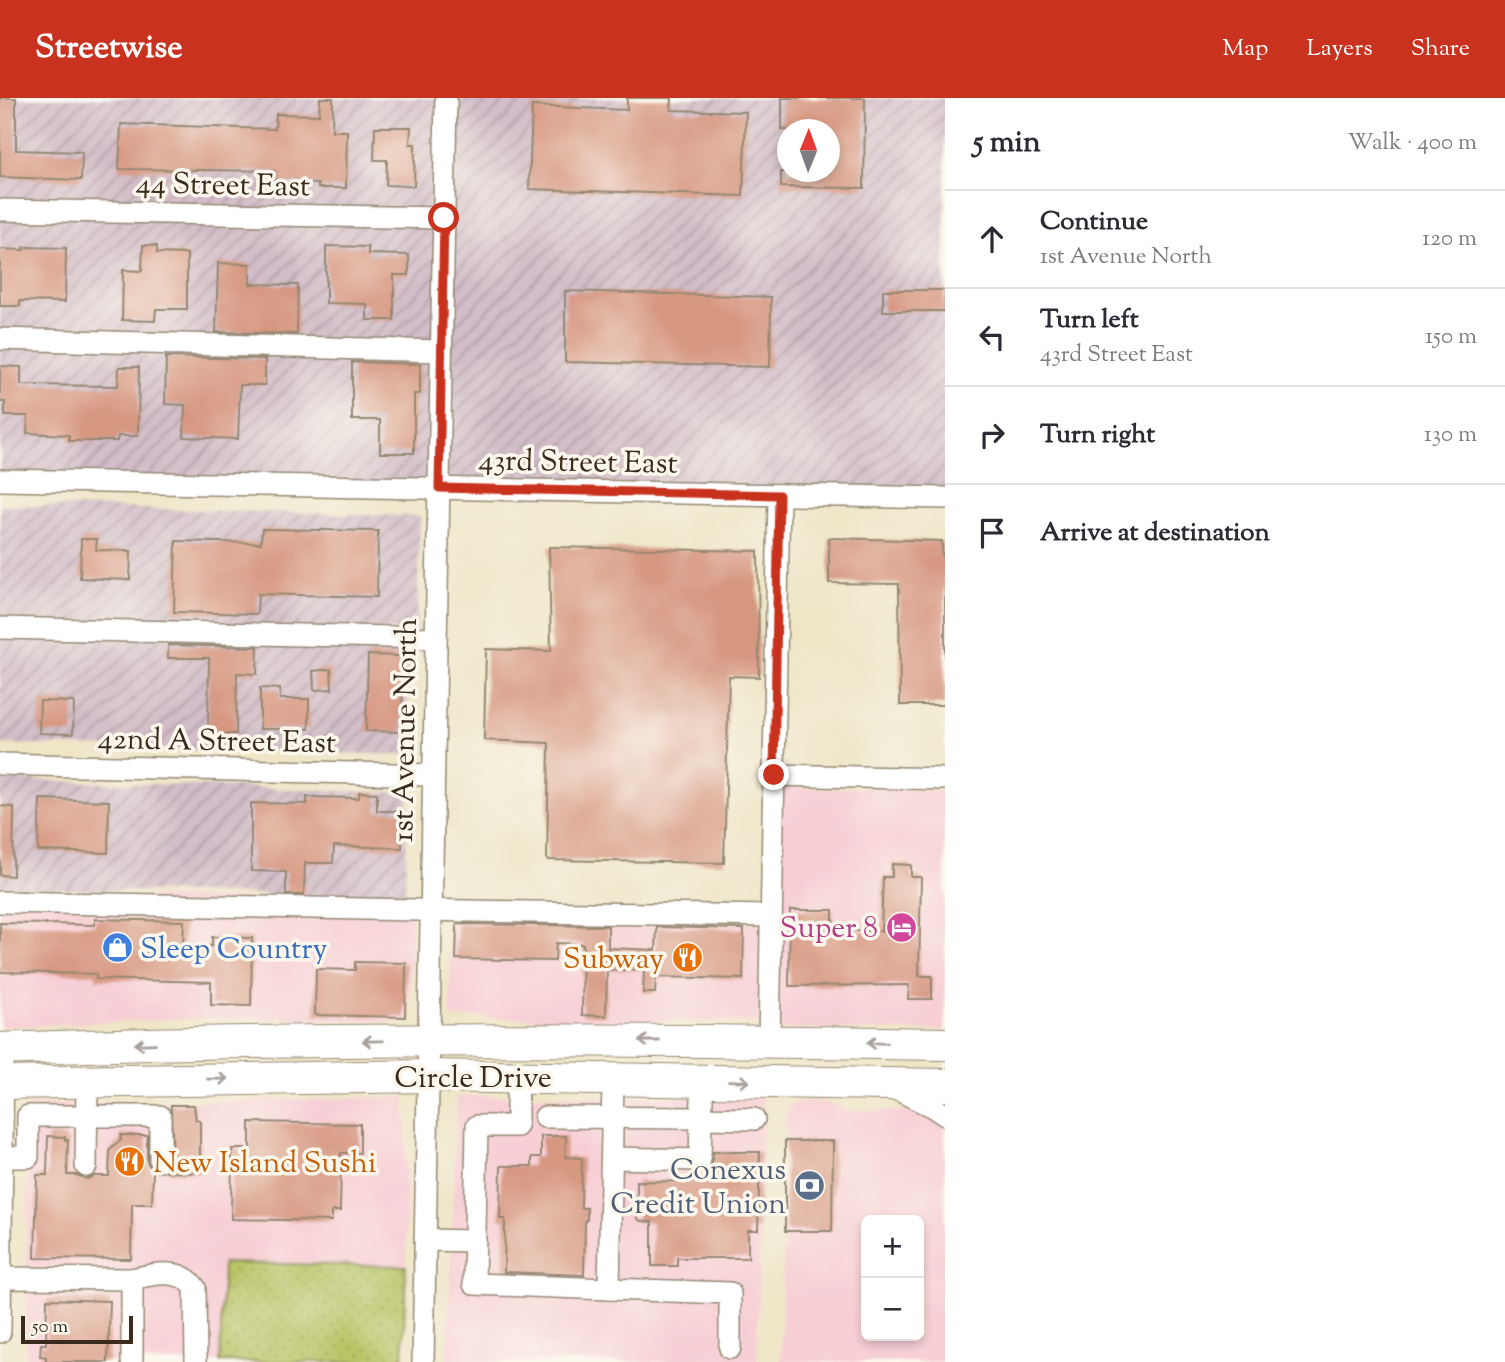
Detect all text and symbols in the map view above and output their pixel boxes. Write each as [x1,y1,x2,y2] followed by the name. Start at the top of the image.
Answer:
[35,25,183,73] text: Streetwise
[1222,32,1268,66] text: Map
[1306,32,1373,66] text: Layers
[1411,32,1470,66] text: Share
[777,119,840,182] north arrow
[973,122,1041,165] text: 5 min
[1348,127,1477,160] text: Walk · 400 m
[135,163,311,210] street label: 44 Street East
[428,202,459,233] route start
[1040,204,1148,241] text: Continue
[973,220,1011,258] icon: ahead
[1422,223,1477,256] text: 120 m
[1040,241,1212,274] text: 1st Avenue North
[1040,302,1139,339] text: Turn left
[973,318,1011,356] icon: left
[1425,321,1477,354] text: 150 m
[1040,339,1193,372] text: 43rd Street East
[973,416,1011,454] icon: right
[1040,417,1155,454] text: Turn right
[1424,419,1477,452] text: 130 m
[478,440,678,487] street label: 43rd Street East
[973,514,1011,552] icon: arrive
[1040,515,1270,552] text: Arrive at destination
[383,617,430,843] street label: 1st Avenue North
[97,719,337,766] street label: 42nd A Street East
[758,759,789,790] route end
[780,908,878,951] place label: Super 8
[884,910,918,944] hotel icon: Super 8
[140,929,328,972] place label: Sleep Country
[100,931,134,965] shop icon: Sleep Country
[563,939,664,982] place label: Subway
[670,941,704,975] restaurant icon: Subway
[362,1034,385,1048] one-way arrow
[638,1034,661,1048] one-way arrow
[866,1036,889,1050] one-way arrow
[134,1038,157,1051] one-way arrow
[394,1058,552,1101] street label: Circle Drive
[206,1072,229,1086] one-way arrow
[727,1075,750,1088] one-way arrow
[153,1143,377,1186] place label: New Island Sushi
[113,1145,147,1179] restaurant icon: New Island Sushi
[610,1150,786,1227] place label: Conexus Credit Union
[792,1169,826,1203] bank icon: Conexus Credit Union
[861,1215,924,1341] map controls
[861,1215,924,1278] button: +
[861,1278,924,1341] button: −
[21,1313,133,1345] scale bar
[32,1314,68,1341] text: 50 m

